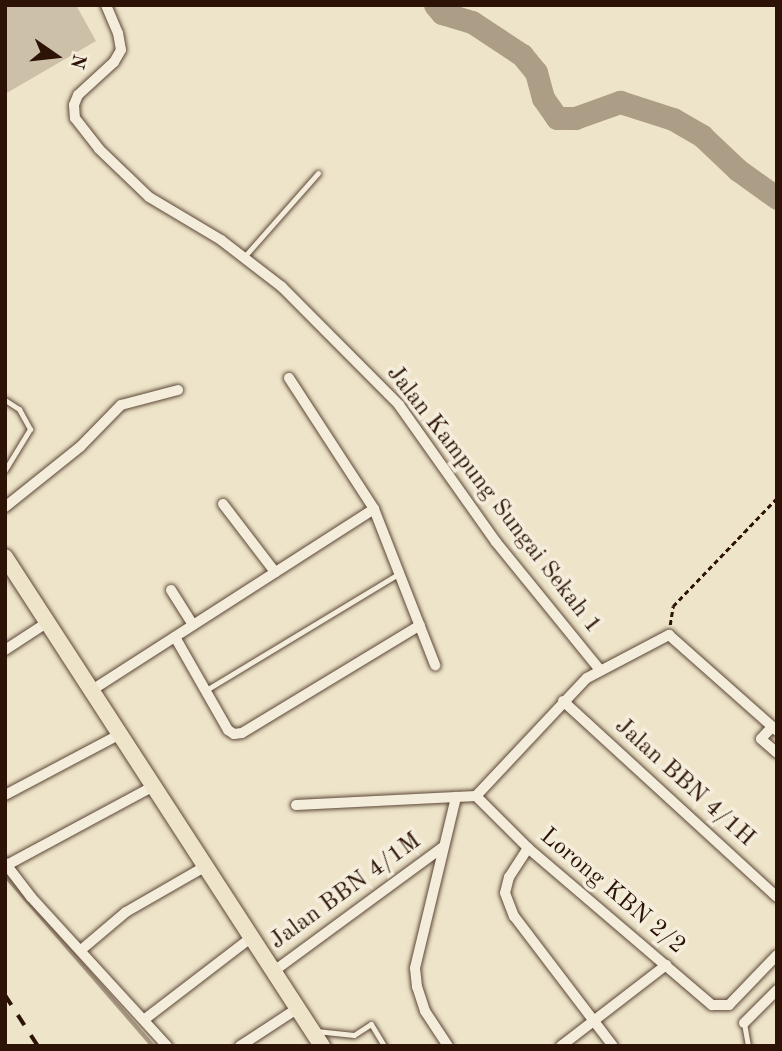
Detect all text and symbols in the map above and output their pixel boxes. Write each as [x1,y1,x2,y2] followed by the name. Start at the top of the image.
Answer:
[21,21,91,91] north arrow
[66,52,88,71] text: N
[379,360,607,640] street label: Jalan Kampung Sungai Sekah 1
[608,713,760,853] street label: Jalan BBN 4/1H
[533,823,691,961] street label: Lorong KBN 2/2
[265,827,427,957] street label: Jalan BBN 4/1M

